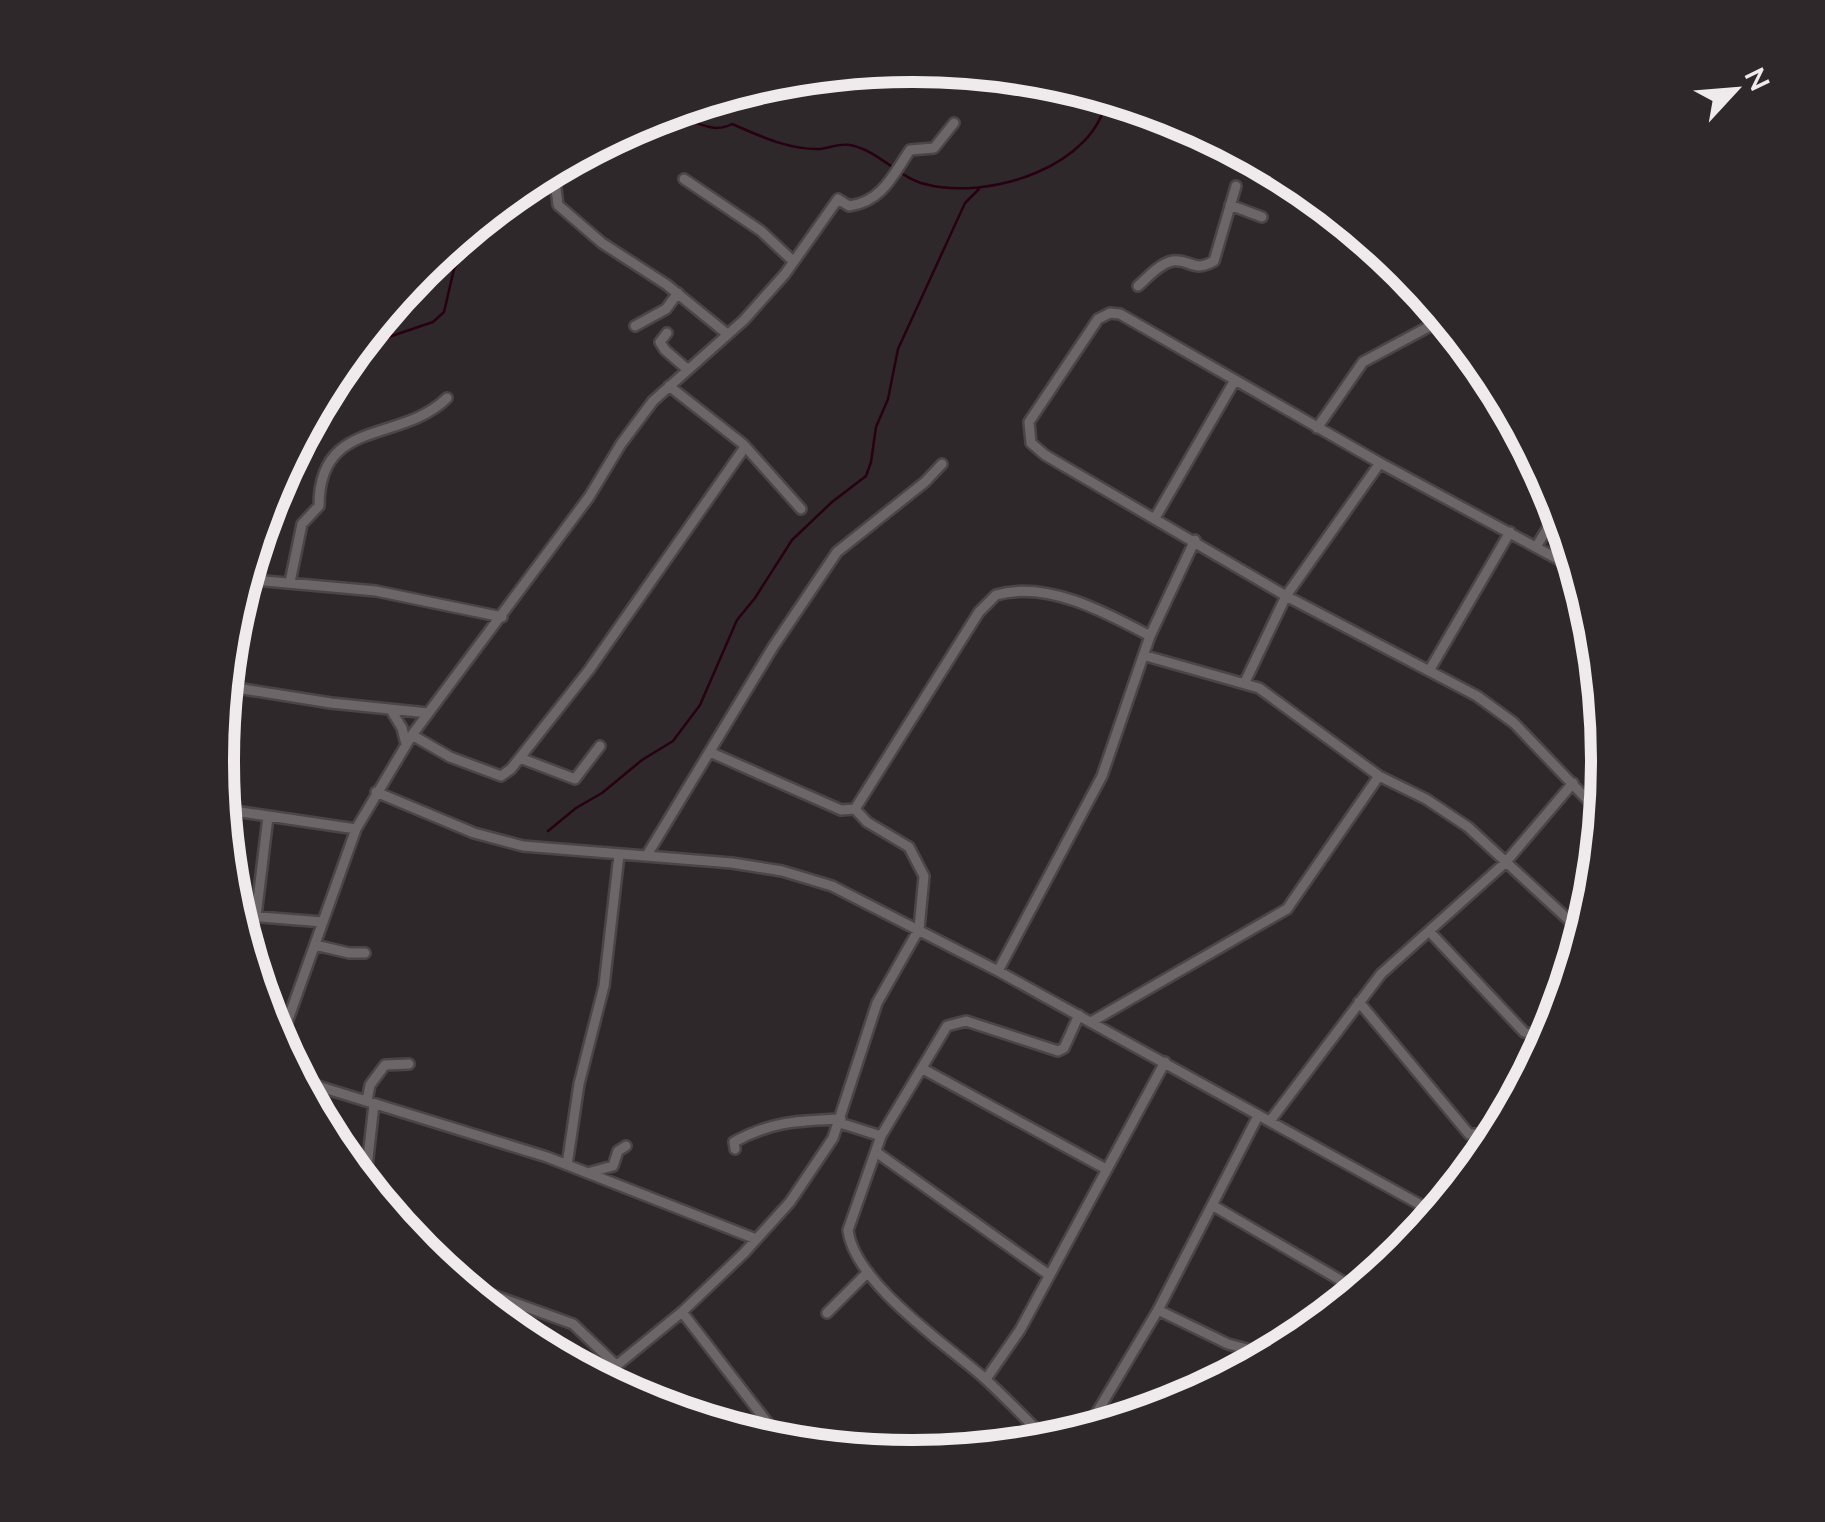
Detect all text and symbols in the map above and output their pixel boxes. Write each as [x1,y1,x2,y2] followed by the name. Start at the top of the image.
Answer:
[1685,40,1785,140] north arrow
[1738,62,1778,96] text: N

